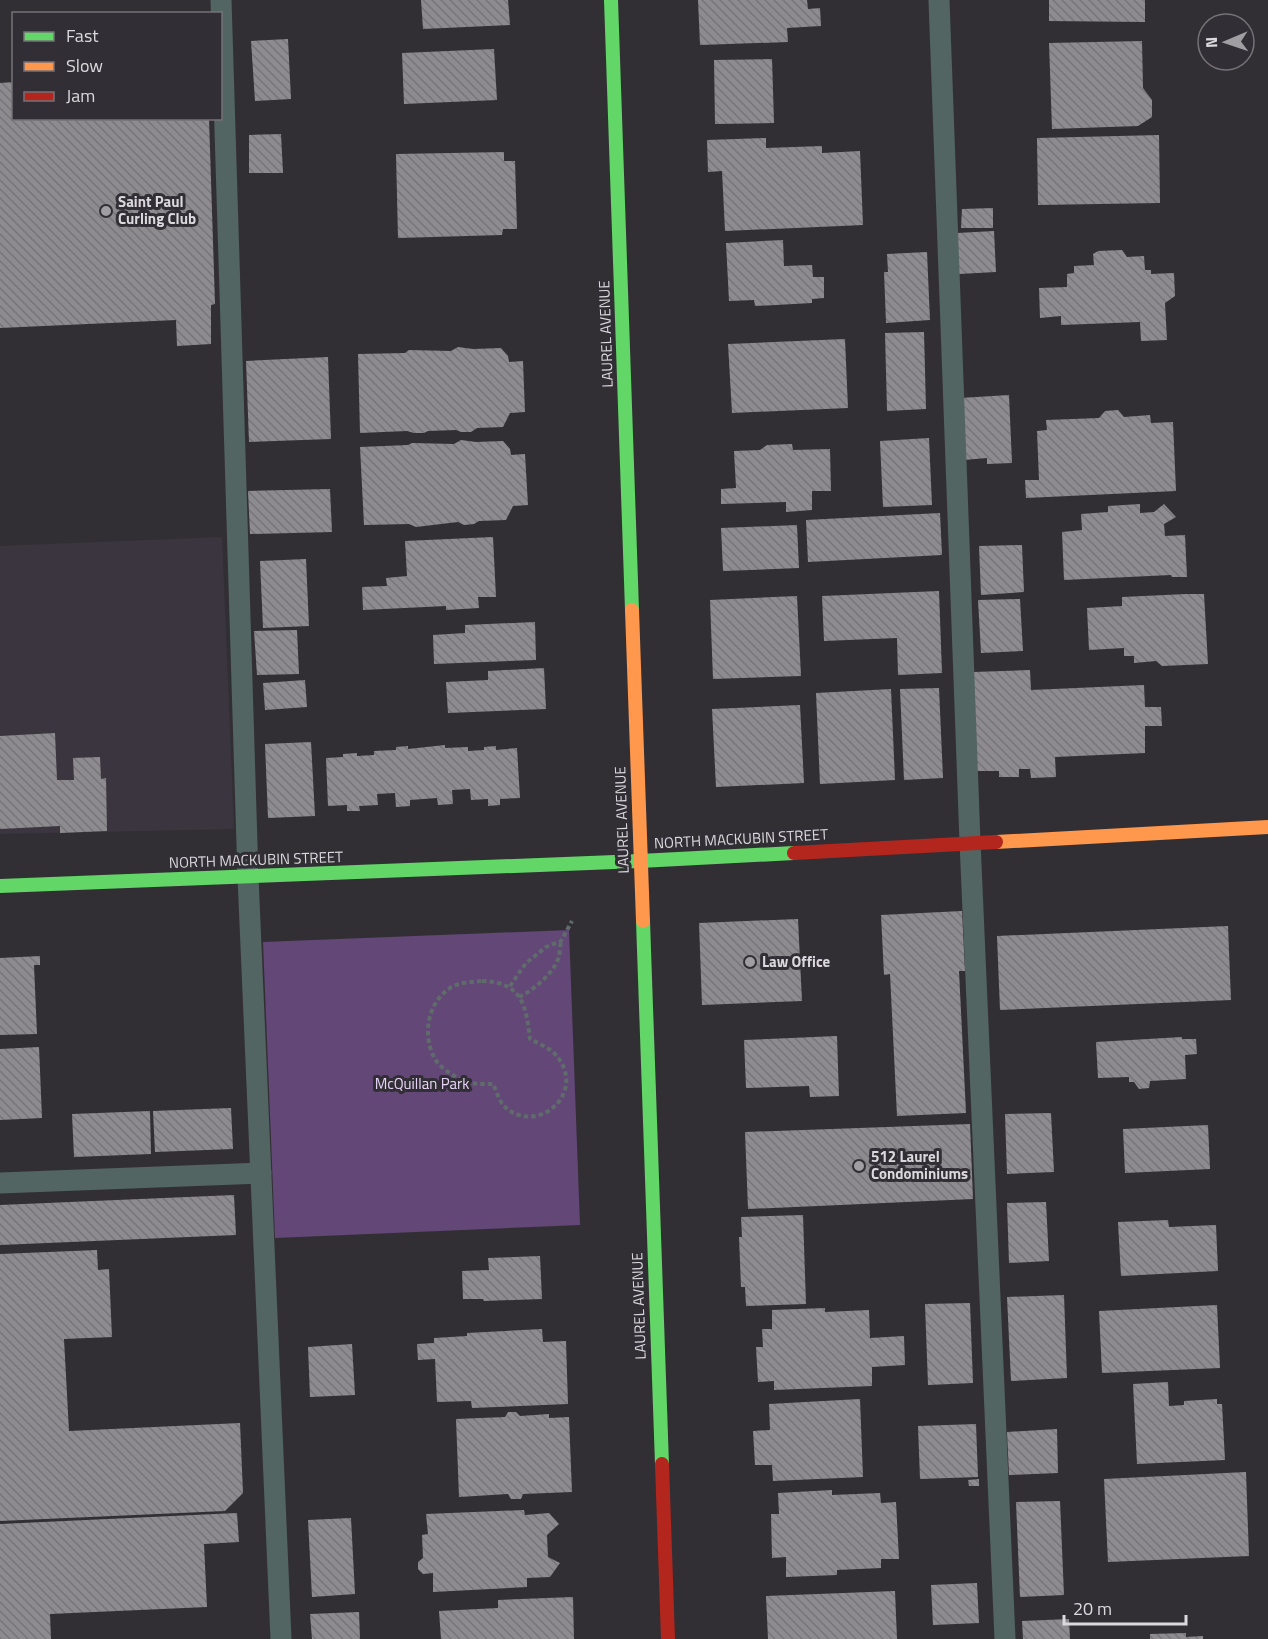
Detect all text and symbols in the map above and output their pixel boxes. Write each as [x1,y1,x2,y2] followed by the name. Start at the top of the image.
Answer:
[12,12,222,120] legend
[1196,12,1256,72] north arrow
[66,22,99,49] text: Fast
[1199,37,1223,48] text: N
[66,52,103,79] text: Slow
[66,82,95,109] text: Jam
[118,190,196,230] place label: Saint Paul Curling Club
[99,204,113,218] marker: Saint Paul Curling Club
[592,280,619,388] street label: LAUREL AVENUE
[608,766,635,874] street label: LAUREL AVENUE
[653,822,829,855] street label: NORTH MACKUBIN STREET
[168,845,344,874] street label: NORTH MACKUBIN STREET
[762,950,831,973] place label: Law Office
[743,955,757,969] marker: Law Office
[375,1072,469,1095] park label: McQuillan Park
[871,1145,968,1185] place label: 512 Laurel Condominiums
[852,1159,866,1173] marker: 512 Laurel Condominiums
[625,1252,652,1360] street label: LAUREL AVENUE
[1064,1588,1186,1626] scale bar
[1073,1595,1112,1622] text: 20 m

